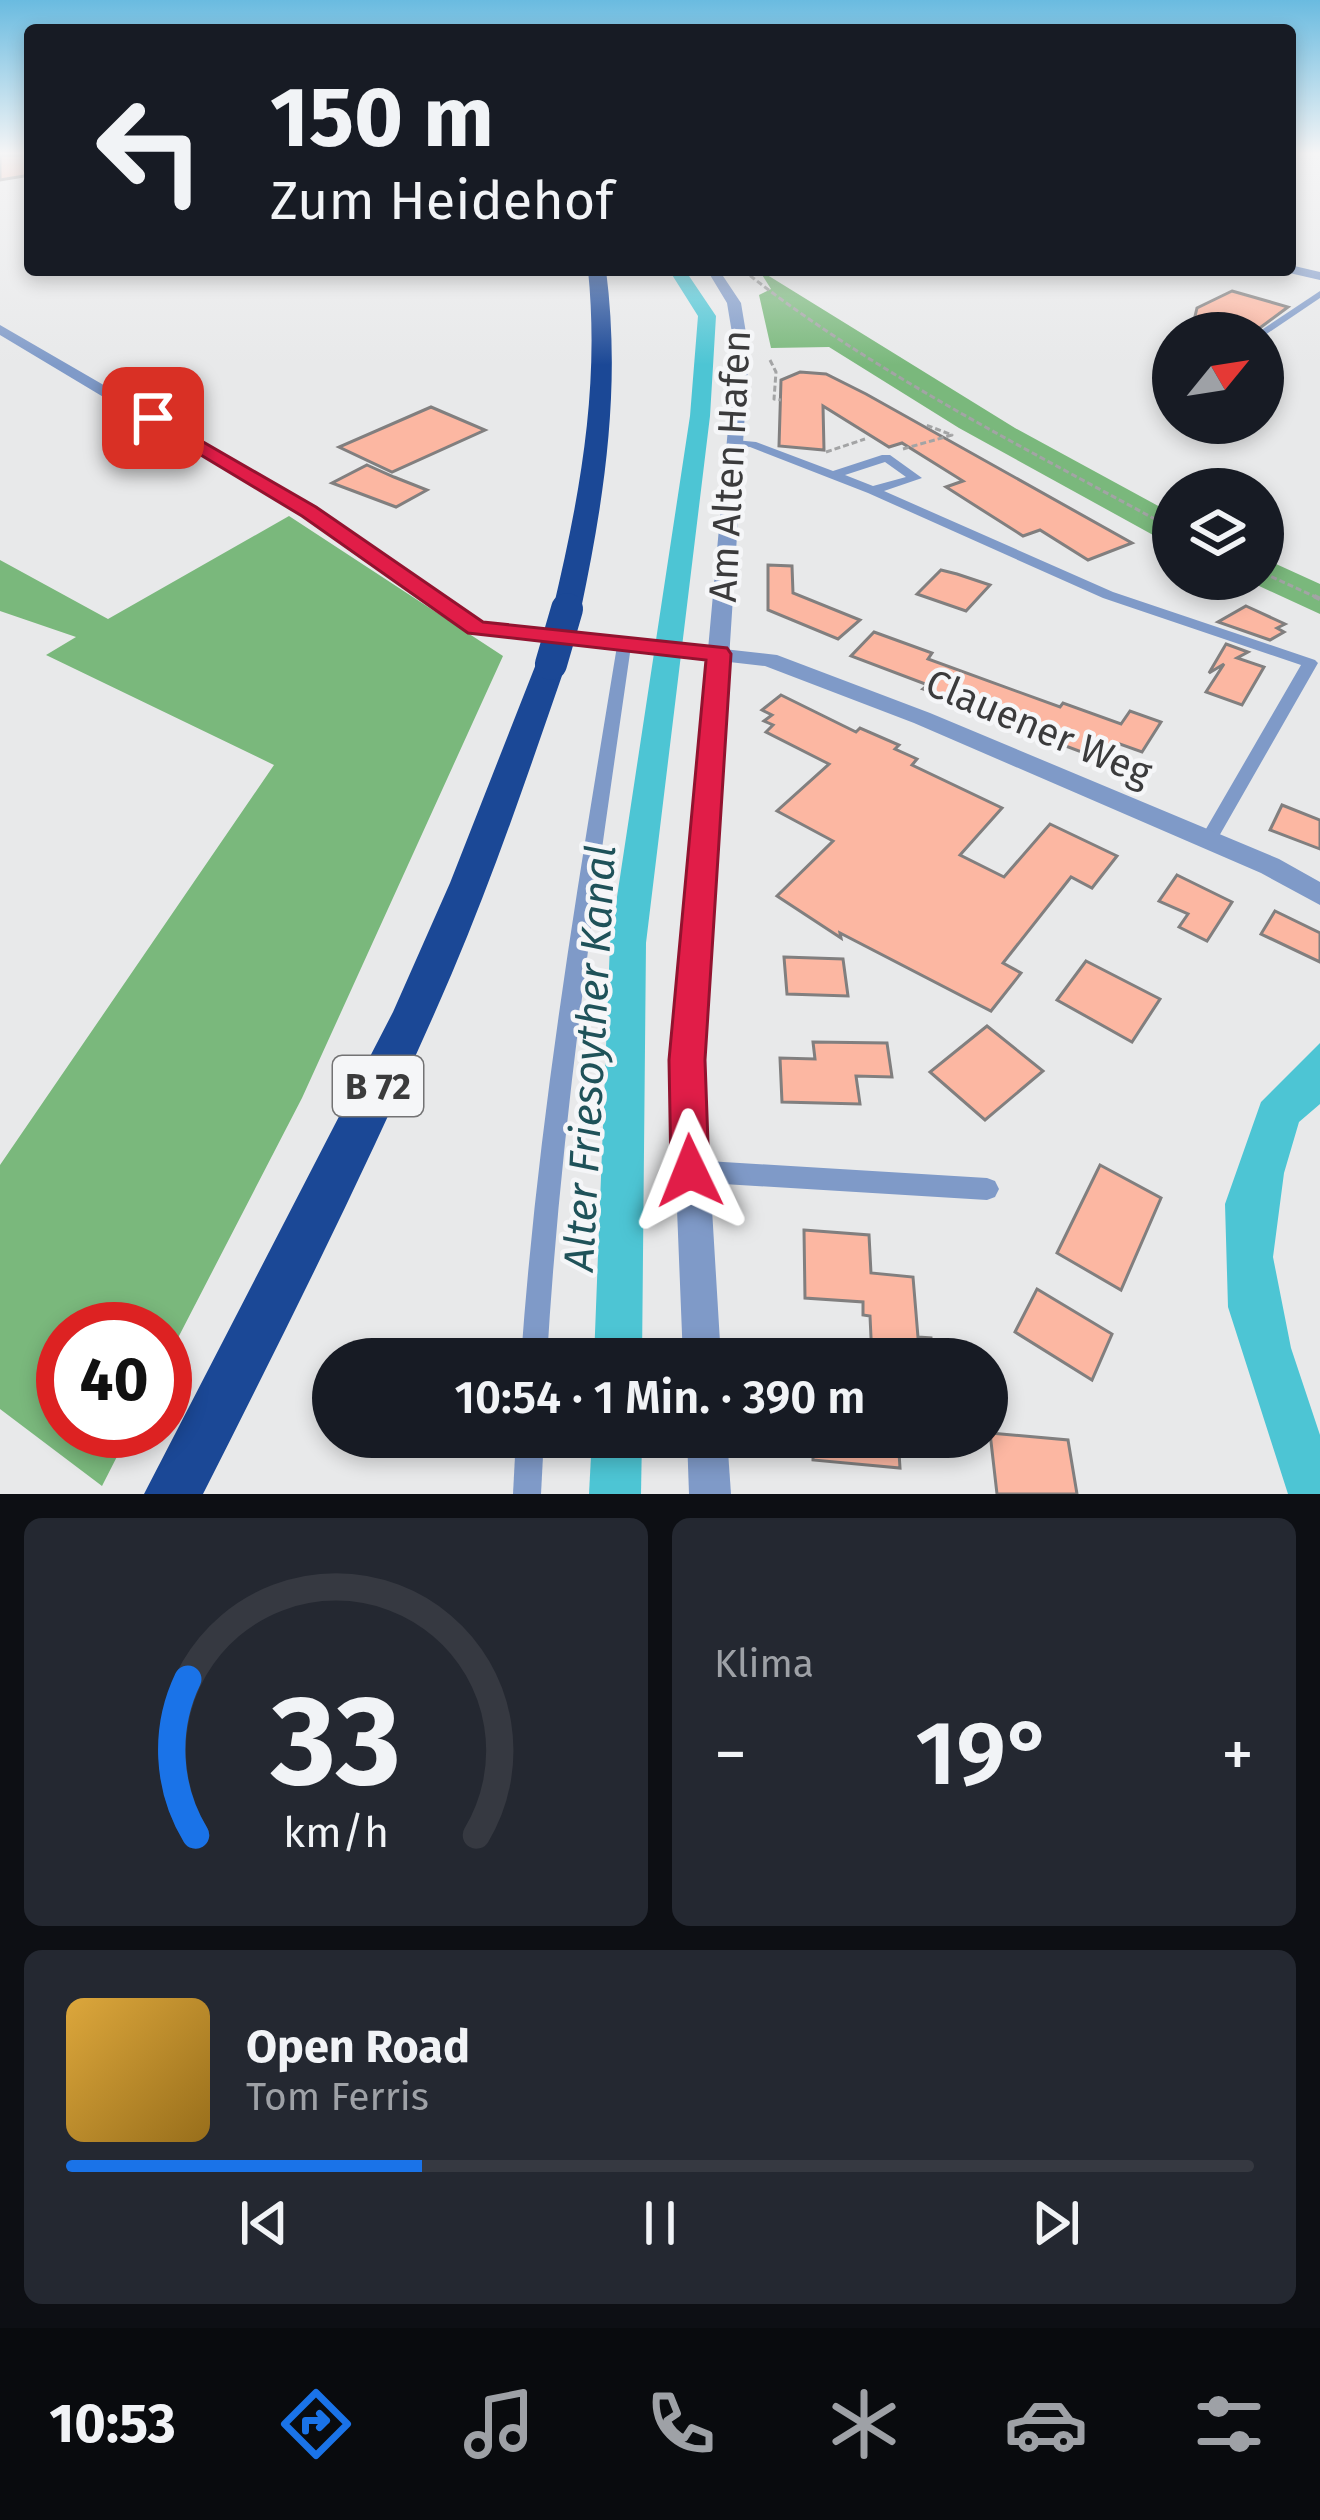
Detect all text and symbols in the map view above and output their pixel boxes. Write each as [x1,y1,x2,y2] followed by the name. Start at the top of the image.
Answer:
[270,67,494,168] text: 150 m
[72,72,228,228] icon: left
[270,169,614,233] text: Zum Heidehof
[1152,312,1284,444] north arrow
[1152,312,1284,600] map controls
[700,329,760,603] street label: Am Alten Hafen
[102,367,204,469] pin
[120,385,186,451] icon: arrive
[1152,468,1284,600] button: layers
[919,660,1159,796] street label: Clauener Weg
[554,844,626,1274] water label: Alter Friesoyther Kanal
[333,1056,423,1116] road number: B 72
[627,1108,753,1234] position arrow
[36,1302,192,1458] speed limit sign: 40
[454,1371,866,1425] text: 10:54 · 1 Min. · 390 m
[714,1641,814,1687] text: Klima
[270,1667,401,1817] text: 33
[915,1700,1053,1808] text: 19°
[714,1715,747,1794] text: −
[1221,1715,1254,1794] text: +
[283,1807,389,1858] text: km/h
[246,2020,470,2074] text: Open Road
[246,2074,429,2120] text: Tom Ferris
[231,2190,297,2256] icon: previous
[627,2190,693,2256] icon: pause
[1023,2190,1089,2256] icon: next
[274,2382,358,2466] icon: directions
[457,2382,541,2466] icon: music
[639,2382,723,2466] icon: phone
[822,2382,906,2466] icon: climate
[1004,2382,1088,2466] icon: car
[1187,2382,1271,2466] icon: filters
[49,2392,176,2456] text: 10:53

